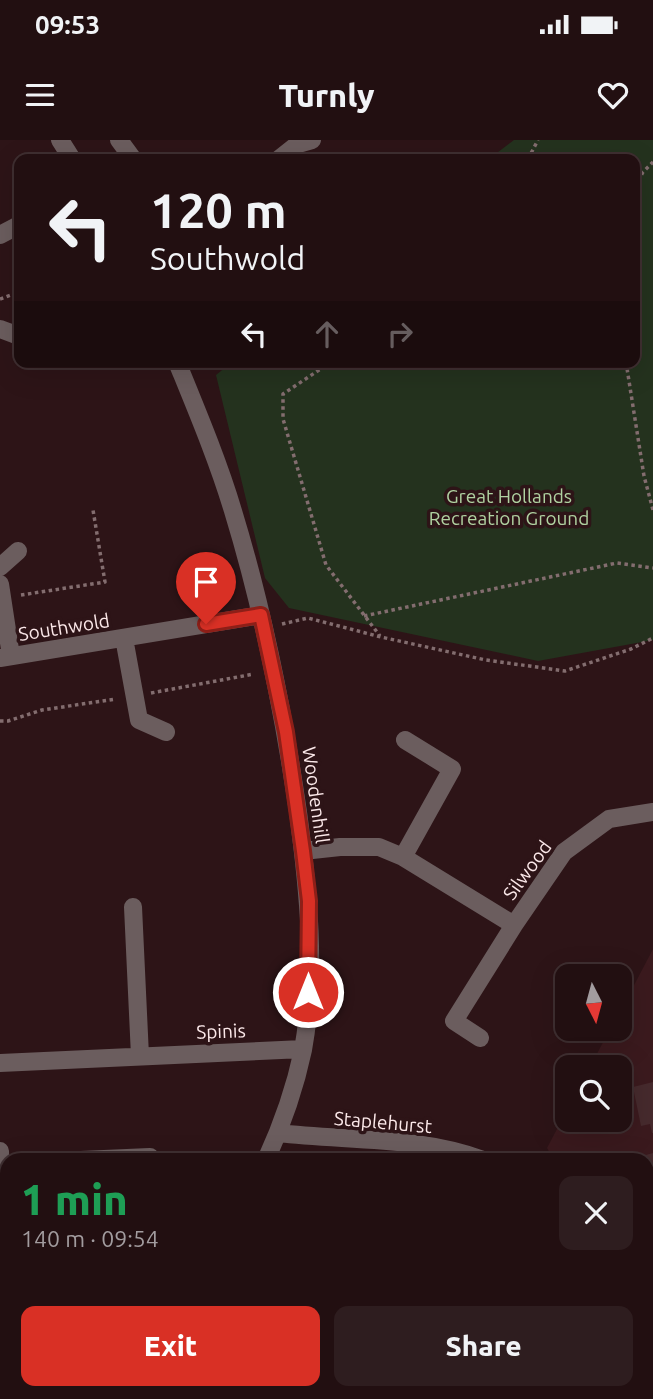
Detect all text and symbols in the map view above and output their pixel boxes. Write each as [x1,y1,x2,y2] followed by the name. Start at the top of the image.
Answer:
[35,10,100,39] text: 09:53
[21,76,59,114] icon: menu
[594,76,632,114] icon: heart
[279,77,374,113] text: Turnly
[35,182,126,273] icon: left
[150,182,287,237] text: 120 m
[150,240,305,276] text: Southwold
[235,315,273,353] icon: left
[308,315,346,353] icon: ahead
[381,315,419,353] icon: right
[429,485,589,529] park label: Great Hollands Recreation Ground
[176,552,236,624] pin
[187,563,225,601] icon: arrive
[17,609,111,645] street label: Southwold
[298,745,334,845] street label: Woodenhill
[498,836,556,904] street label: Silwood
[271,955,345,1029] position arrow
[555,964,632,1041] north arrow
[555,964,632,1132] map controls
[196,1019,246,1043] street label: Spinis
[555,1055,632,1132] button: search
[333,1107,433,1137] street label: Staplehurst
[21,1176,128,1223] text: 1 min
[559,1176,633,1250] button: close
[21,1226,159,1251] text: 140 m · 09:54
[21,1306,320,1386] button: Exit
[334,1306,633,1386] button: Share

